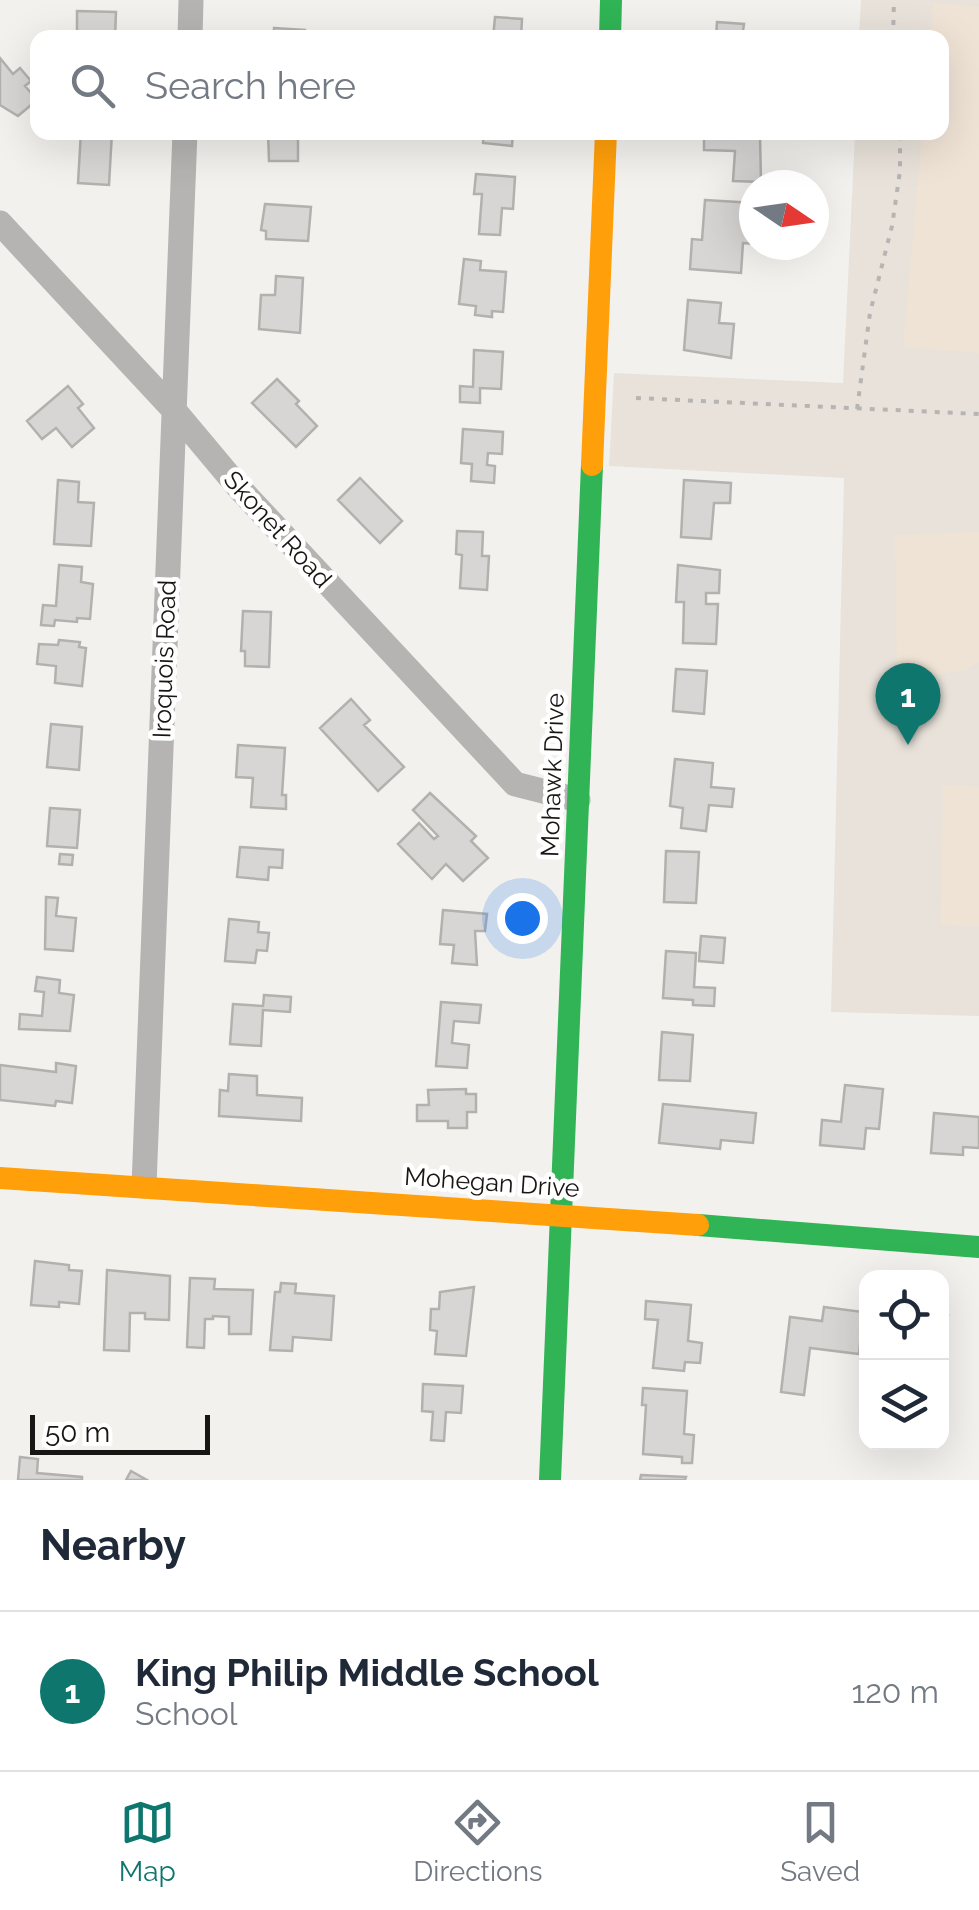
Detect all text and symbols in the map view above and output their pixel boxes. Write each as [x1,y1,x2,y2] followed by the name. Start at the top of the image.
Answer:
[30,30,949,140] search box
[65,58,120,113] icon: search
[145,63,356,108] text: Search here
[739,170,829,260] north arrow
[218,465,338,593] street label: Skonet Road
[146,579,182,739] street label: Iroquois Road
[876,662,940,745] pin: 1
[534,693,570,857] street label: Mohawk Drive
[497,893,548,944] your location
[403,1161,581,1203] street label: Mohegan Drive
[859,1270,949,1450] map controls
[859,1270,949,1360] button: locate
[859,1360,949,1450] button: layers
[30,1410,210,1454] scale bar
[45,1416,110,1449] text: 50 m
[40,1521,186,1570] text: Nearby
[135,1650,599,1695] text: King Philip Middle School
[65,1673,80,1710] text: 1
[851,1673,939,1710] text: 120 m
[135,1695,237,1732] text: School
[119,1795,176,1888] tab: Map
[413,1795,543,1888] tab: Directions
[780,1795,860,1888] tab: Saved

